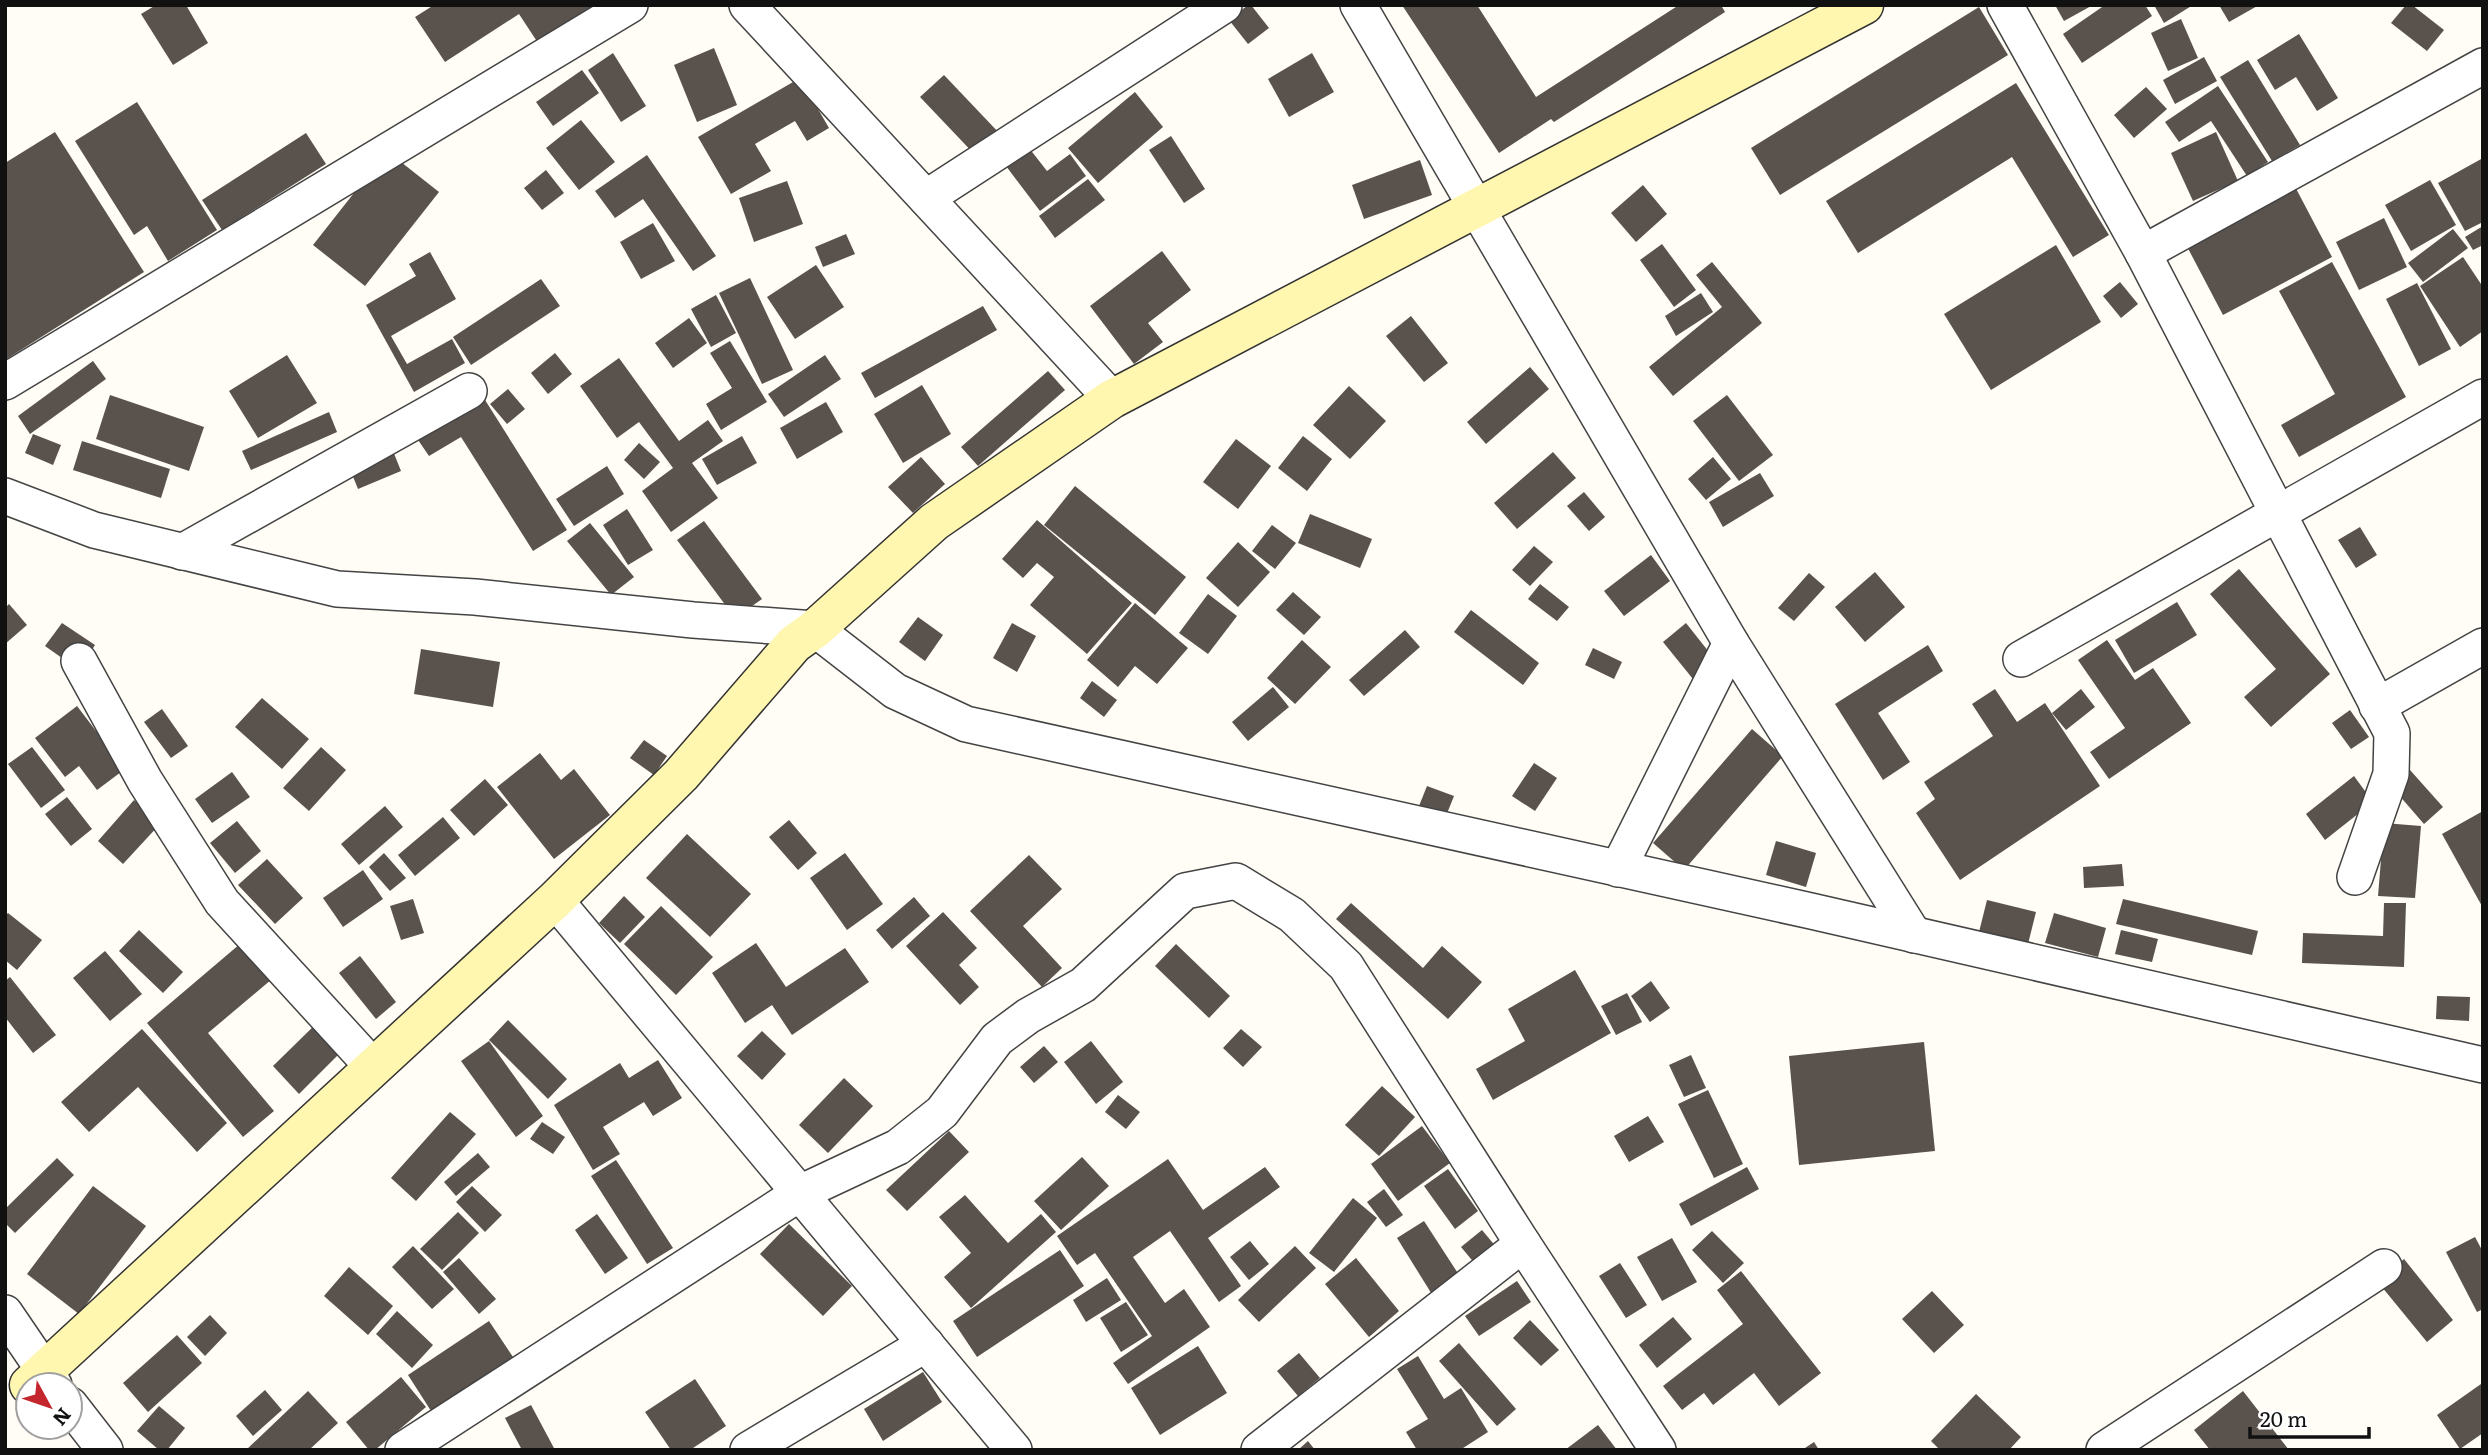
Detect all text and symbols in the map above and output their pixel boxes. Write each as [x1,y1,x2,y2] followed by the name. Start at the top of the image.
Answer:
[14,1371,84,1441] north arrow
[2250,1396,2369,1440] scale bar
[47,1402,79,1433] text: N
[2260,1402,2307,1433] text: 20 m

